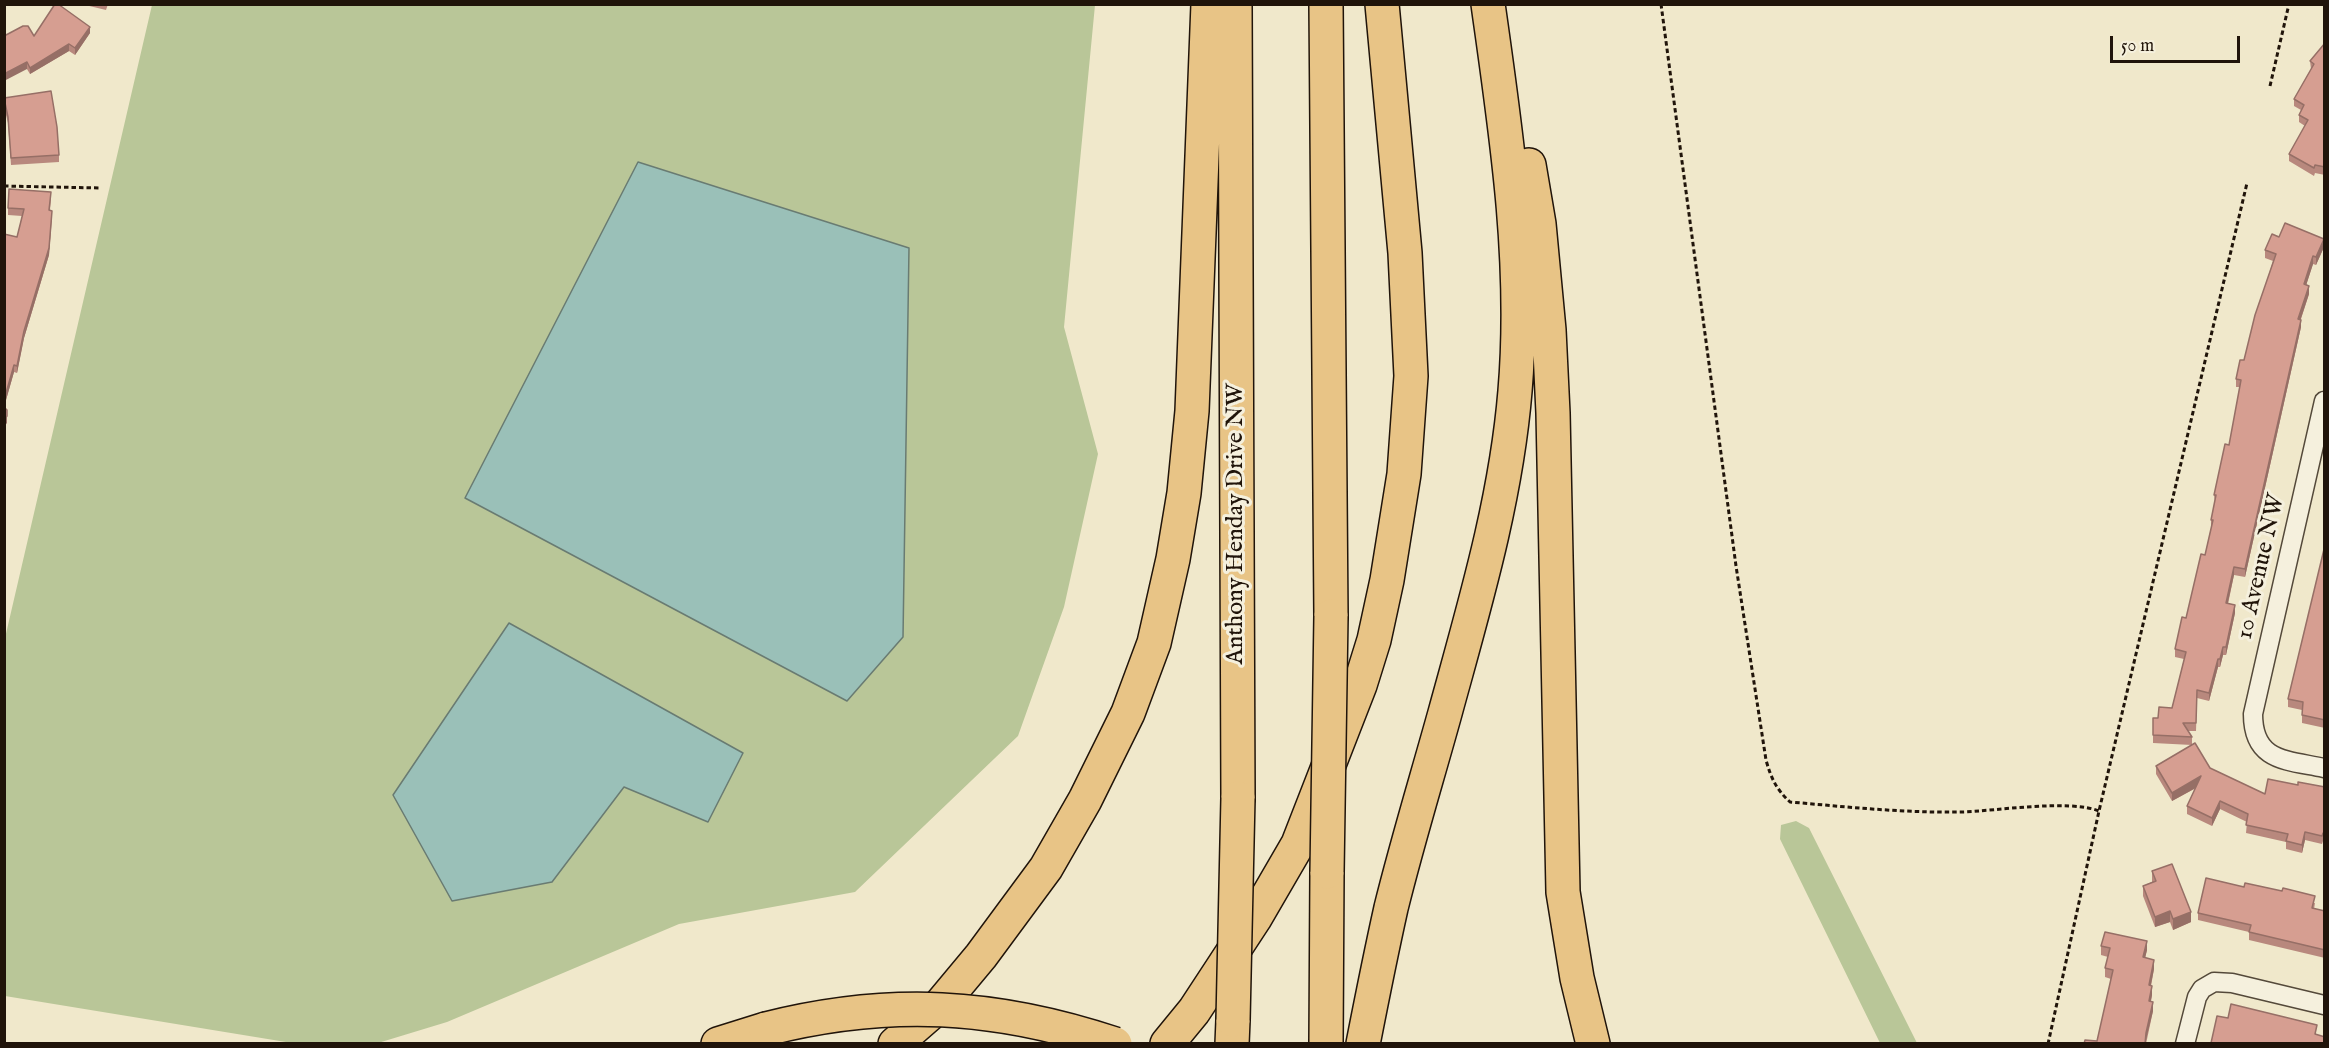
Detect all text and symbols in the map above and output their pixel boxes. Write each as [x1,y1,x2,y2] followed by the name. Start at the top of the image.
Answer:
[2113,24,2244,62] scale bar
[2121,35,2154,58] text: 50 m
[1223,383,1251,665] street label: Anthony Henday Drive NW
[2231,492,2293,642] street label: 10 Avenue NW

